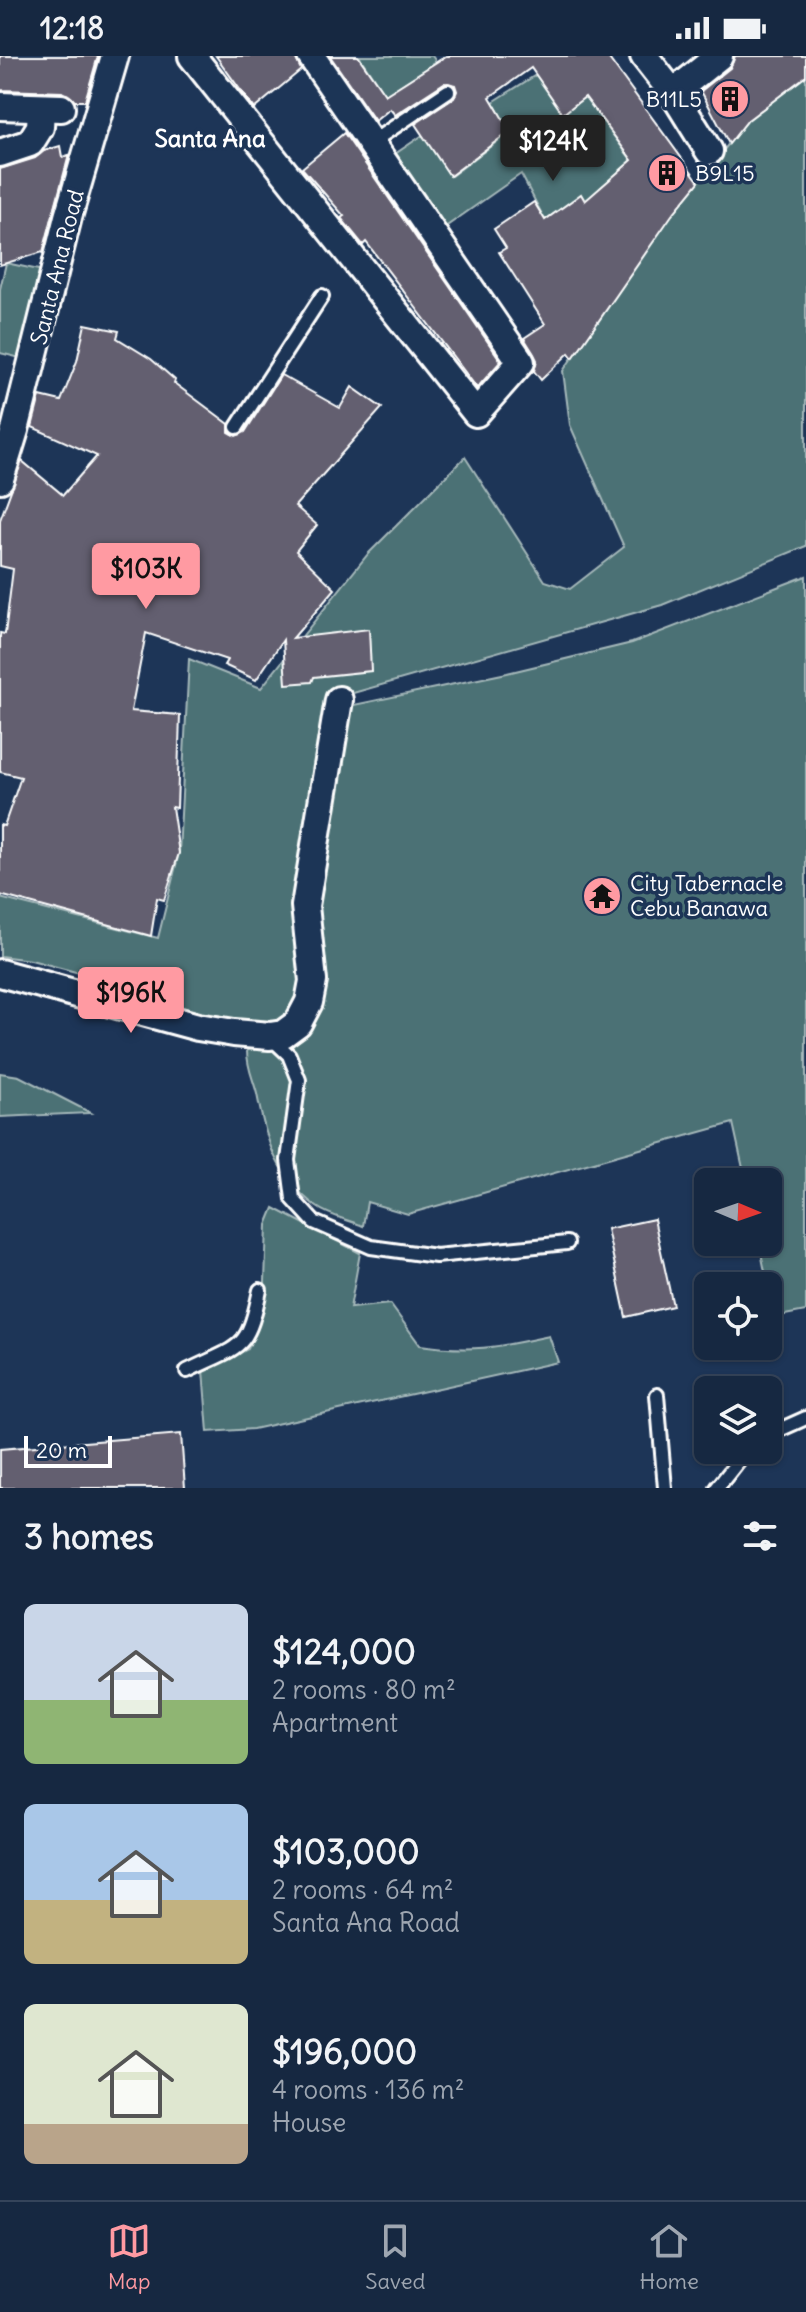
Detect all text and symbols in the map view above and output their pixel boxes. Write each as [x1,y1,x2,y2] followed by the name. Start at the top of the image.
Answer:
[40,9,104,47] text: 12:18
[709,78,751,120] building icon: B11L5
[646,85,702,113] place label: B11L5
[497,115,609,183] pin: $124K
[154,123,266,153] district label: Santa Ana
[518,124,588,157] text: $124K
[646,152,688,194] building icon: B9L15
[695,159,755,187] place label: B9L15
[24,187,90,347] street label: Santa Ana Road
[90,543,202,611] pin: $103K
[110,552,182,585] text: $103K
[630,869,783,922] place label: City Tabernacle Cebu Banawa
[581,875,623,917] temple icon: City Tabernacle Cebu Banawa
[75,967,187,1035] pin: $196K
[96,976,166,1009] text: $196K
[694,1168,782,1256] north arrow
[694,1168,782,1464] map controls
[694,1272,782,1360] button: locate
[694,1376,782,1464] button: layers
[24,1432,112,1468] scale bar
[36,1436,87,1464] text: 20 m
[738,1514,782,1558] icon: filters
[24,1515,154,1558] text: 3 homes
[272,1630,416,1673] text: $124,000
[88,1636,184,1732] icon: home
[272,1673,456,1706] text: 2 rooms · 80 m²
[272,1706,398,1739] text: Apartment
[272,1830,420,1873] text: $103,000
[88,1836,184,1932] icon: home
[272,1873,454,1906] text: 2 rooms · 64 m²
[272,1906,460,1939] text: Santa Ana Road
[272,2030,417,2073] text: $196,000
[88,2036,184,2132] icon: home
[272,2073,464,2106] text: 4 rooms · 136 m²
[272,2106,346,2139] text: House
[107,2219,151,2295] tab: Map
[365,2219,425,2295] tab: Saved
[640,2219,699,2295] tab: Home

